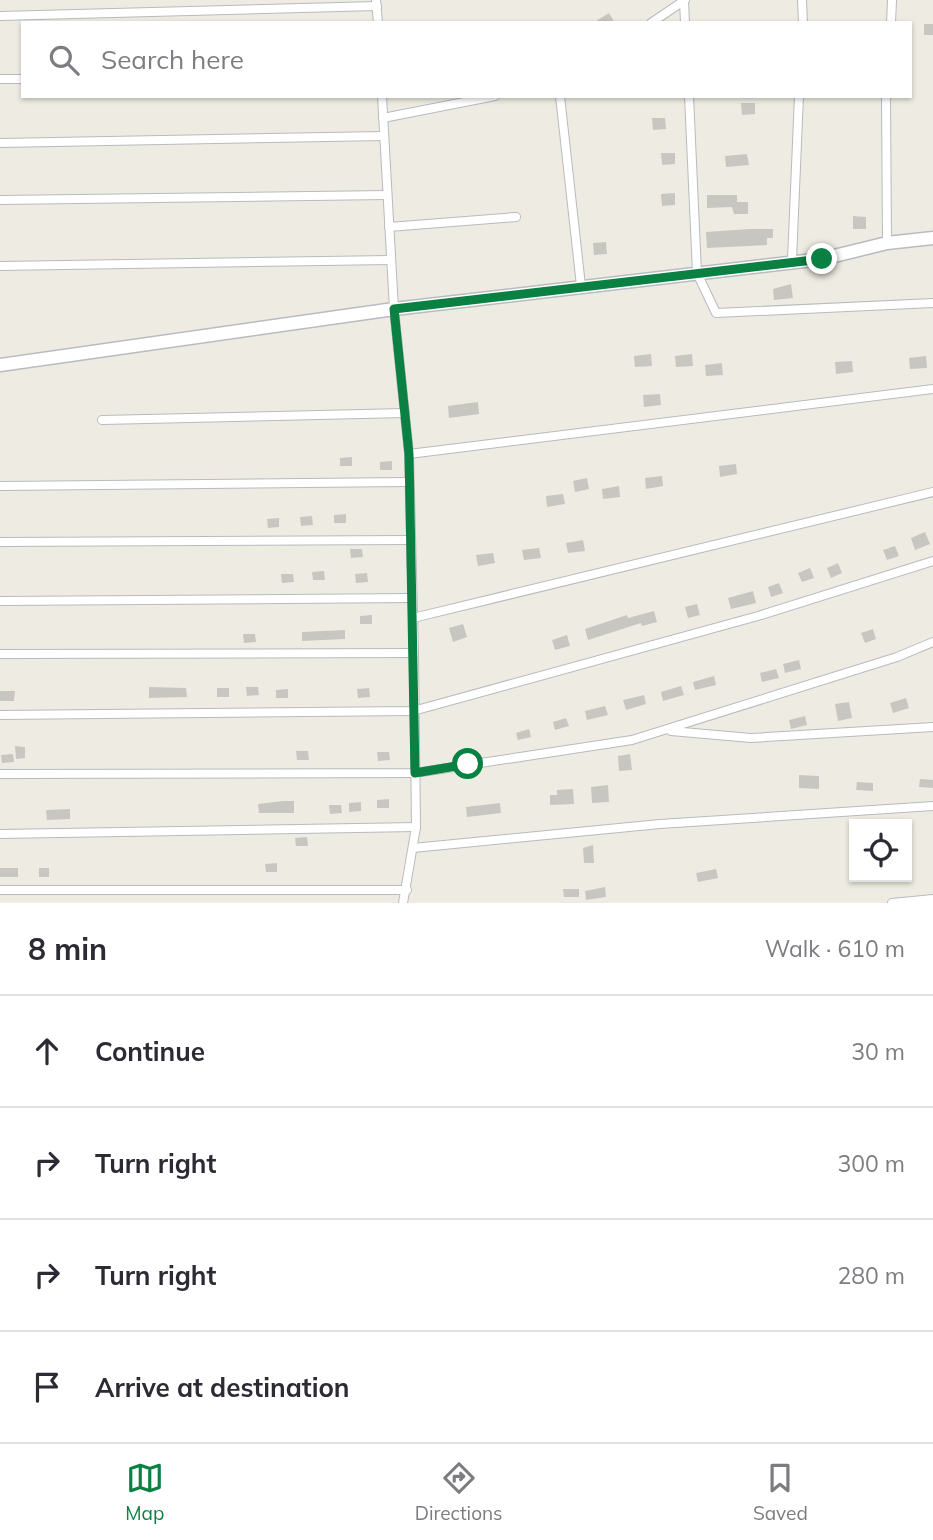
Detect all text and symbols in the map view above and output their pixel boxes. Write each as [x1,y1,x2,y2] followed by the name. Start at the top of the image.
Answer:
[21,21,912,98] search box
[45,41,83,79] icon: search
[101,43,244,76] text: Search here
[806,243,837,274] route end
[452,748,483,779] route start
[849,819,912,882] map controls
[849,819,912,882] button: locate
[28,930,107,968] text: 8 min
[765,934,905,963] text: Walk · 610 m
[28,1032,66,1070] icon: ahead
[95,1035,205,1068] text: Continue
[851,1037,905,1066] text: 30 m
[28,1144,66,1182] icon: right
[95,1147,216,1180] text: Turn right
[837,1149,905,1178] text: 300 m
[28,1256,66,1294] icon: right
[95,1259,216,1292] text: Turn right
[837,1261,905,1290] text: 280 m
[28,1368,66,1406] icon: arrive
[95,1371,350,1404] text: Arrive at destination
[125,1459,164,1525] tab: Map
[415,1459,503,1525] tab: Directions
[753,1459,808,1525] tab: Saved

